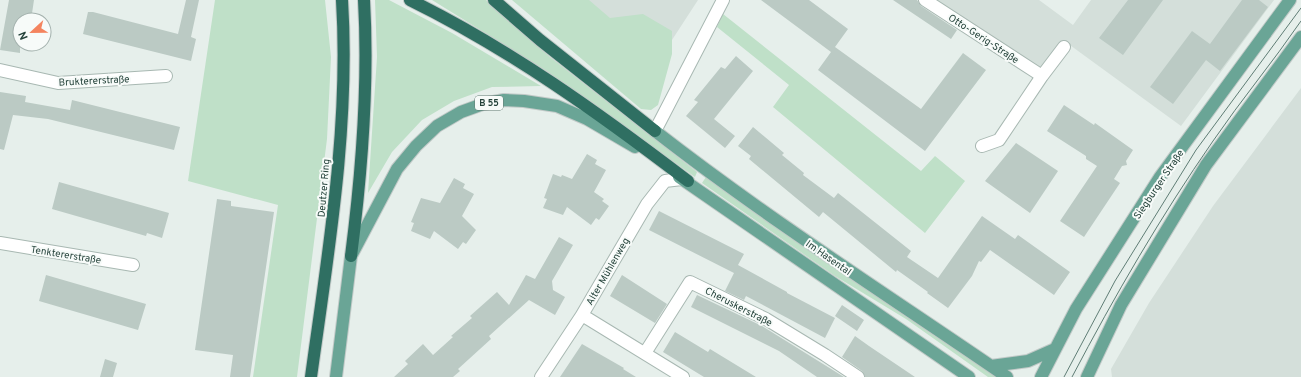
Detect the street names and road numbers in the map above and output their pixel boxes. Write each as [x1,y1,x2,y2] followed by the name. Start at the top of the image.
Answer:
[945,12,1021,67] street label: Otto-Gerig-Straße
[58,73,130,90] street label: Bruktererstraße
[475,96,503,110] road number: B 55
[1131,148,1187,222] street label: Siegburger Straße
[315,158,334,218] street label: Deutzer Ring
[584,236,633,308] street label: Alter Mühlenweg
[803,238,853,279] street label: Im Hasental
[30,243,102,267] street label: Tenktererstraße
[702,285,774,330] street label: Cheruskerstraße

